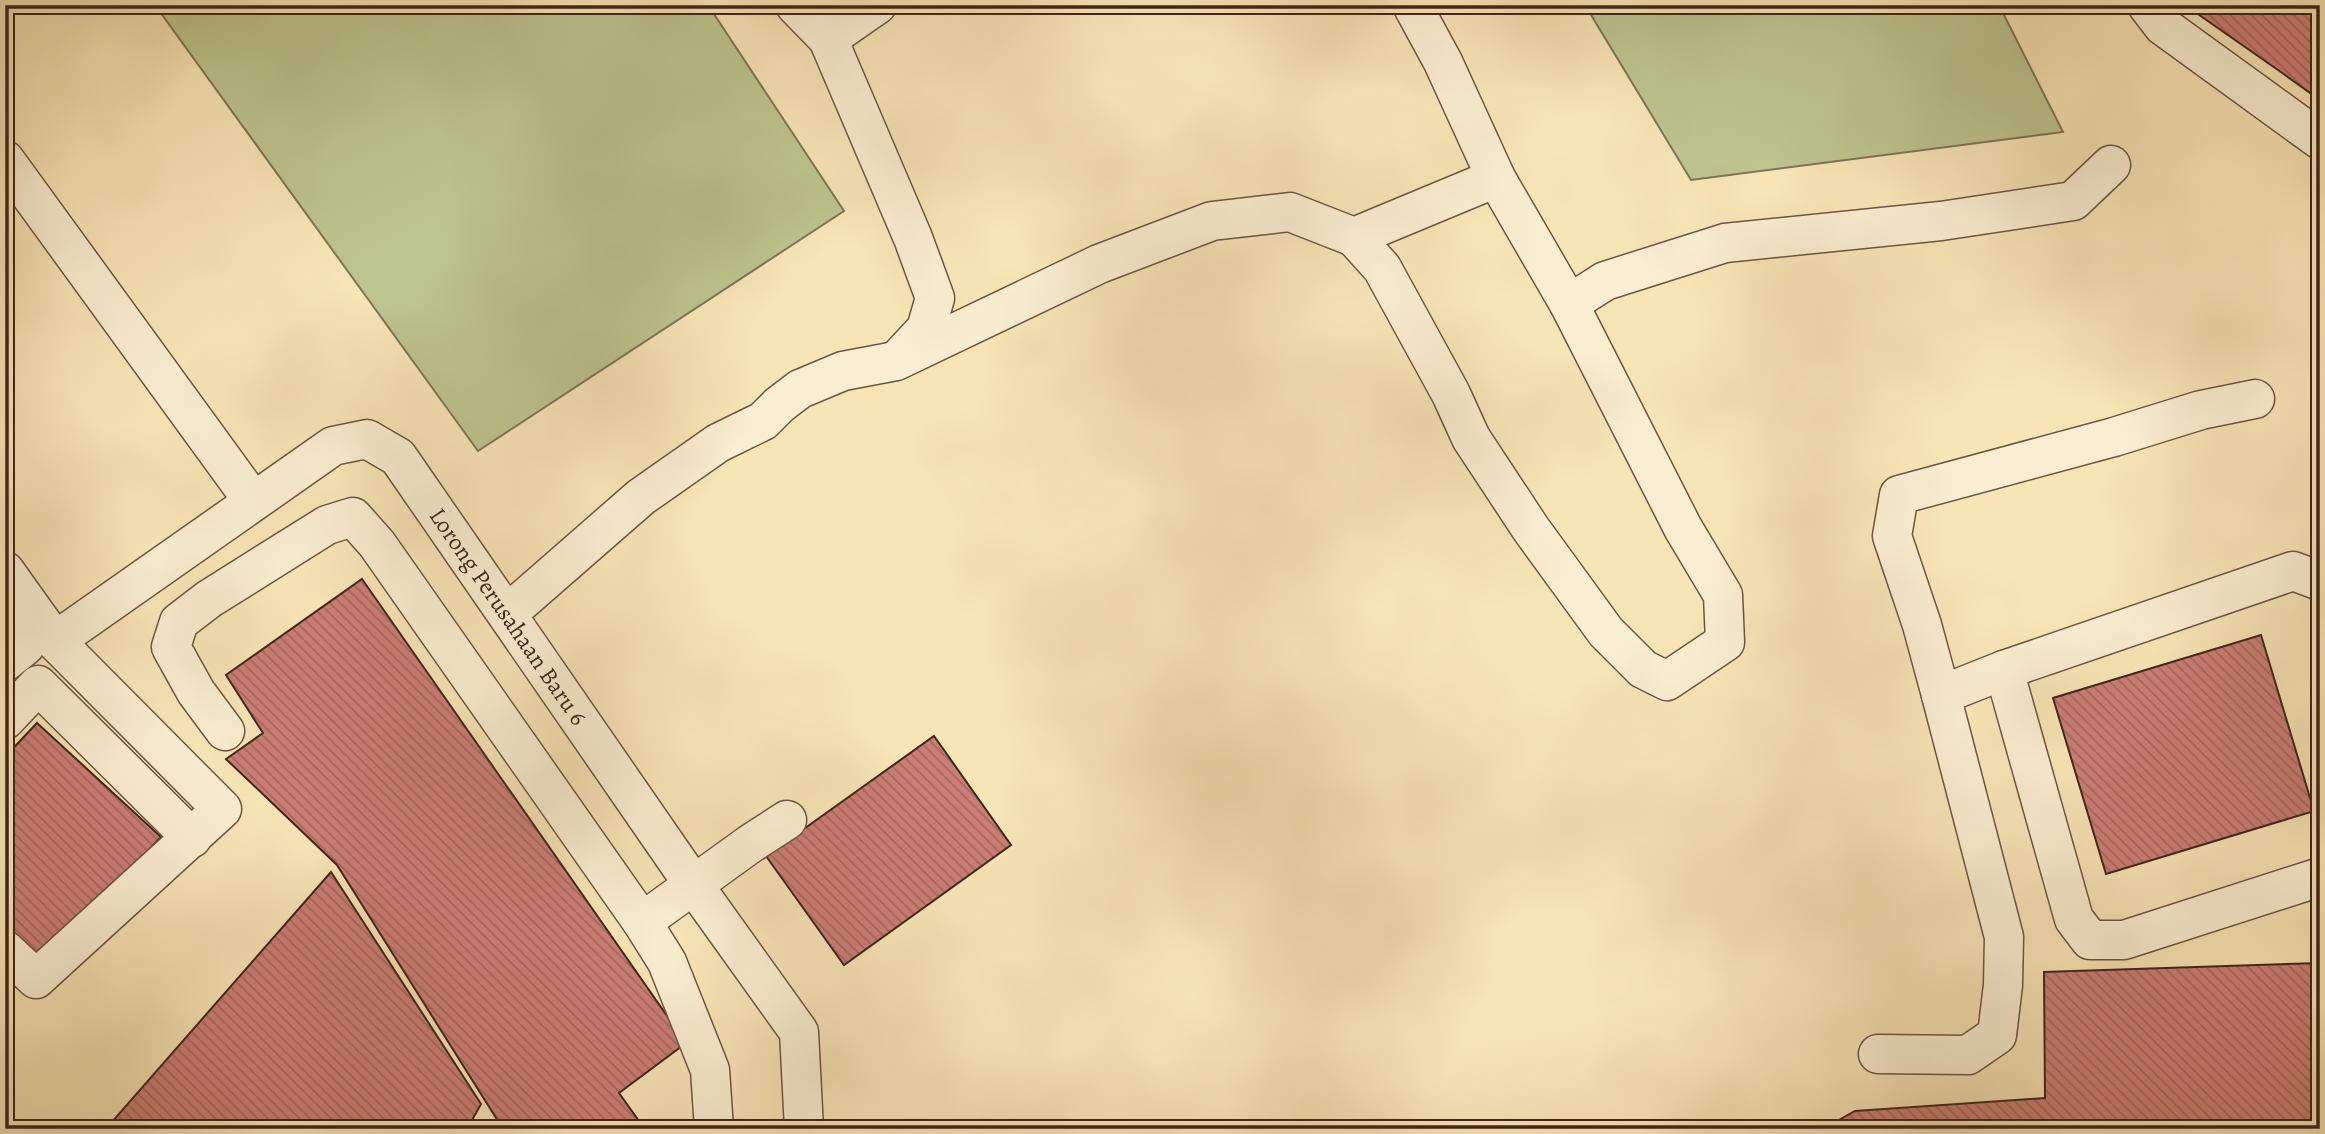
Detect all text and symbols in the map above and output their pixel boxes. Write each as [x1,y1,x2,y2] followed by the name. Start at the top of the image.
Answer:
[422,501,595,732] street label: Lorong Perusahaan Baru 6

